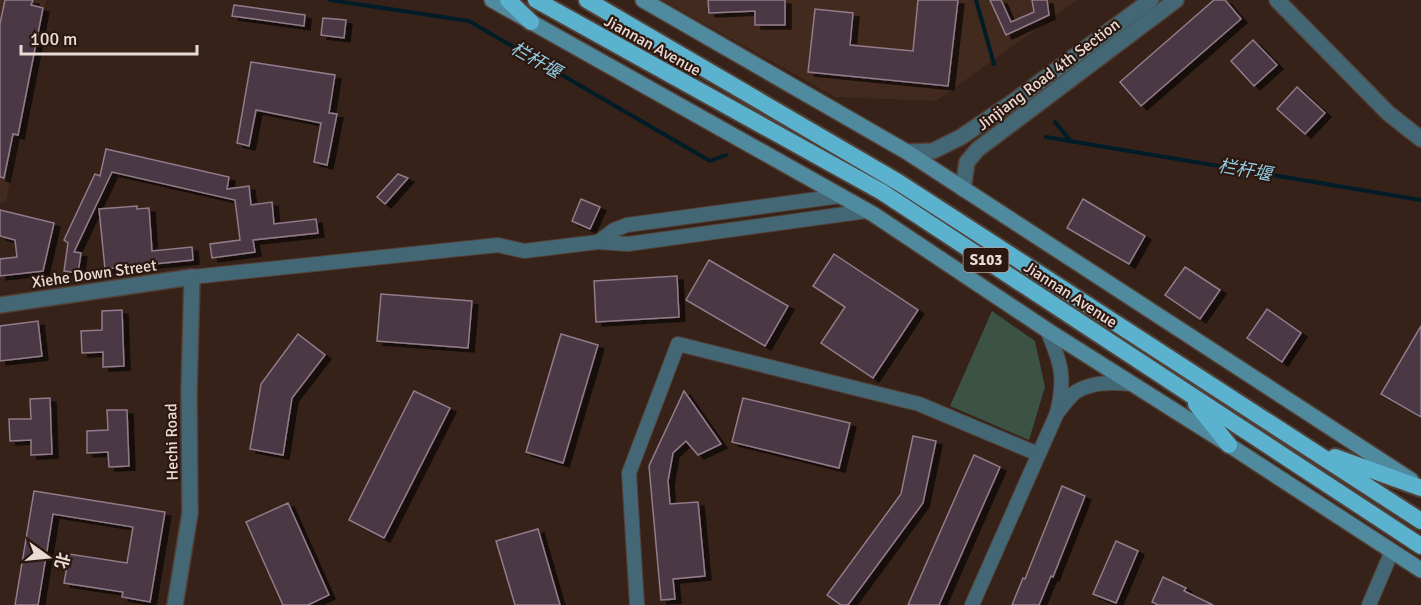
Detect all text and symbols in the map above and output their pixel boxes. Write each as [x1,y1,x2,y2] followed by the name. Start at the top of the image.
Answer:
[601,11,704,81] street label: Jiannan Avenue
[973,15,1124,135] street label: Jinjiang Road 4th Section
[21,18,196,56] scale bar
[30,28,77,50] text: 100 m
[507,37,567,85] water label: 栏杆堰
[1217,154,1276,186] water label: 栏杆堰
[964,248,1008,272] road number: S103
[30,255,158,293] street label: Xiehe Down Street
[1020,257,1121,332] street label: Jiannan Avenue
[161,403,183,481] street label: Hechi Road
[18,527,78,587] north arrow
[50,550,73,571] text: 北

